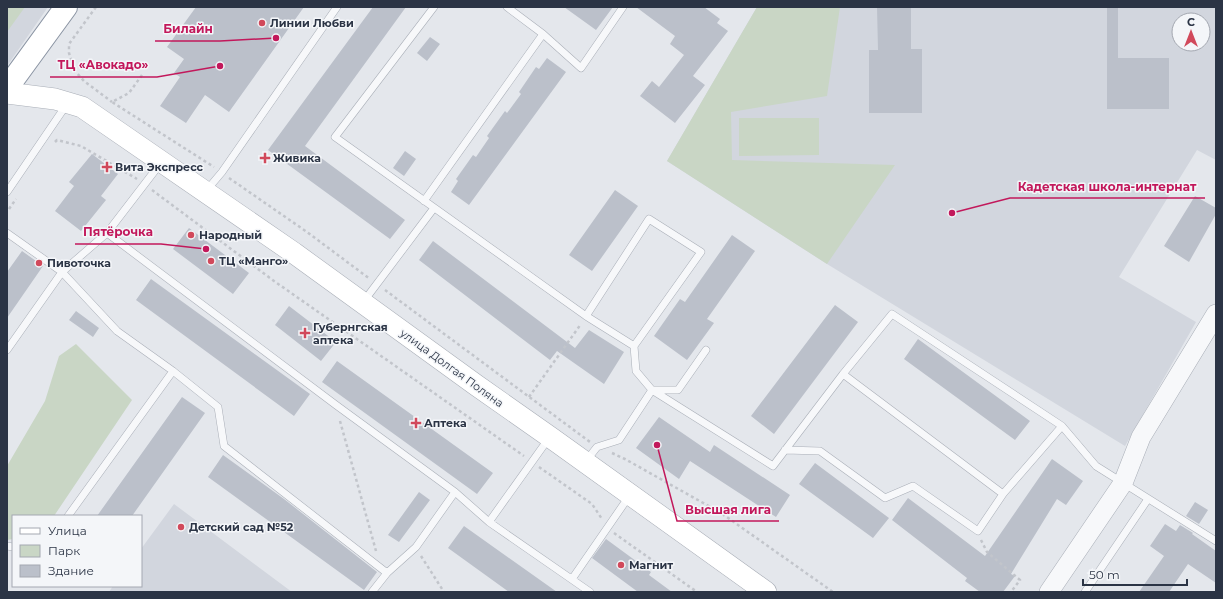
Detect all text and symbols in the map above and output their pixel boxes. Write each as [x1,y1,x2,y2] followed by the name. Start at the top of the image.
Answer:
[1171,12,1211,52] north arrow
[1187,15,1195,29] text: С
[270,16,354,30] place label: Линии Любви
[155,17,220,41] callout: Билайн
[257,18,267,28] marker: Линии Любви
[163,21,213,36] text: Билайн
[50,53,157,77] callout: ТЦ «Авокадо»
[58,57,149,72] text: ТЦ «Авокадо»
[273,151,321,165] place label: Живика
[260,153,270,163] marker: Живика
[115,160,204,174] place label: Вита Экспресс
[102,162,112,172] marker: Вита Экспресс
[1010,174,1205,198] callout: Кадетская школа-интернат
[1018,179,1197,194] text: Кадетская школа-интернат
[75,220,161,244] callout: Пятёрочка
[83,224,153,239] text: Пятёрочка
[199,228,262,242] place label: Народный
[186,230,196,240] marker: Народный
[219,254,288,268] place label: ТЦ «Манго»
[47,256,111,270] place label: Пивоточка
[206,256,216,266] marker: ТЦ «Манго»
[34,258,44,268] marker: Пивоточка
[313,320,388,347] place label: Губернгская аптека
[397,325,506,410] street label: улица Долгая Поляна
[300,328,310,338] marker: Губернгская аптека
[424,416,467,430] place label: Аптека
[411,418,421,428] marker: Аптека
[677,497,779,521] callout: Высшая лига
[685,502,771,517] text: Высшая лига
[12,515,142,587] legend
[189,520,294,534] place label: Детский сад №52
[176,522,186,532] marker: Детский сад №52
[48,523,87,538] text: Улица
[48,543,80,558] text: Парк
[629,558,673,572] place label: Магнит
[616,560,626,570] marker: Магнит
[1083,561,1187,587] scale bar
[48,563,94,578] text: Здание
[1089,567,1120,582] text: 50 m

